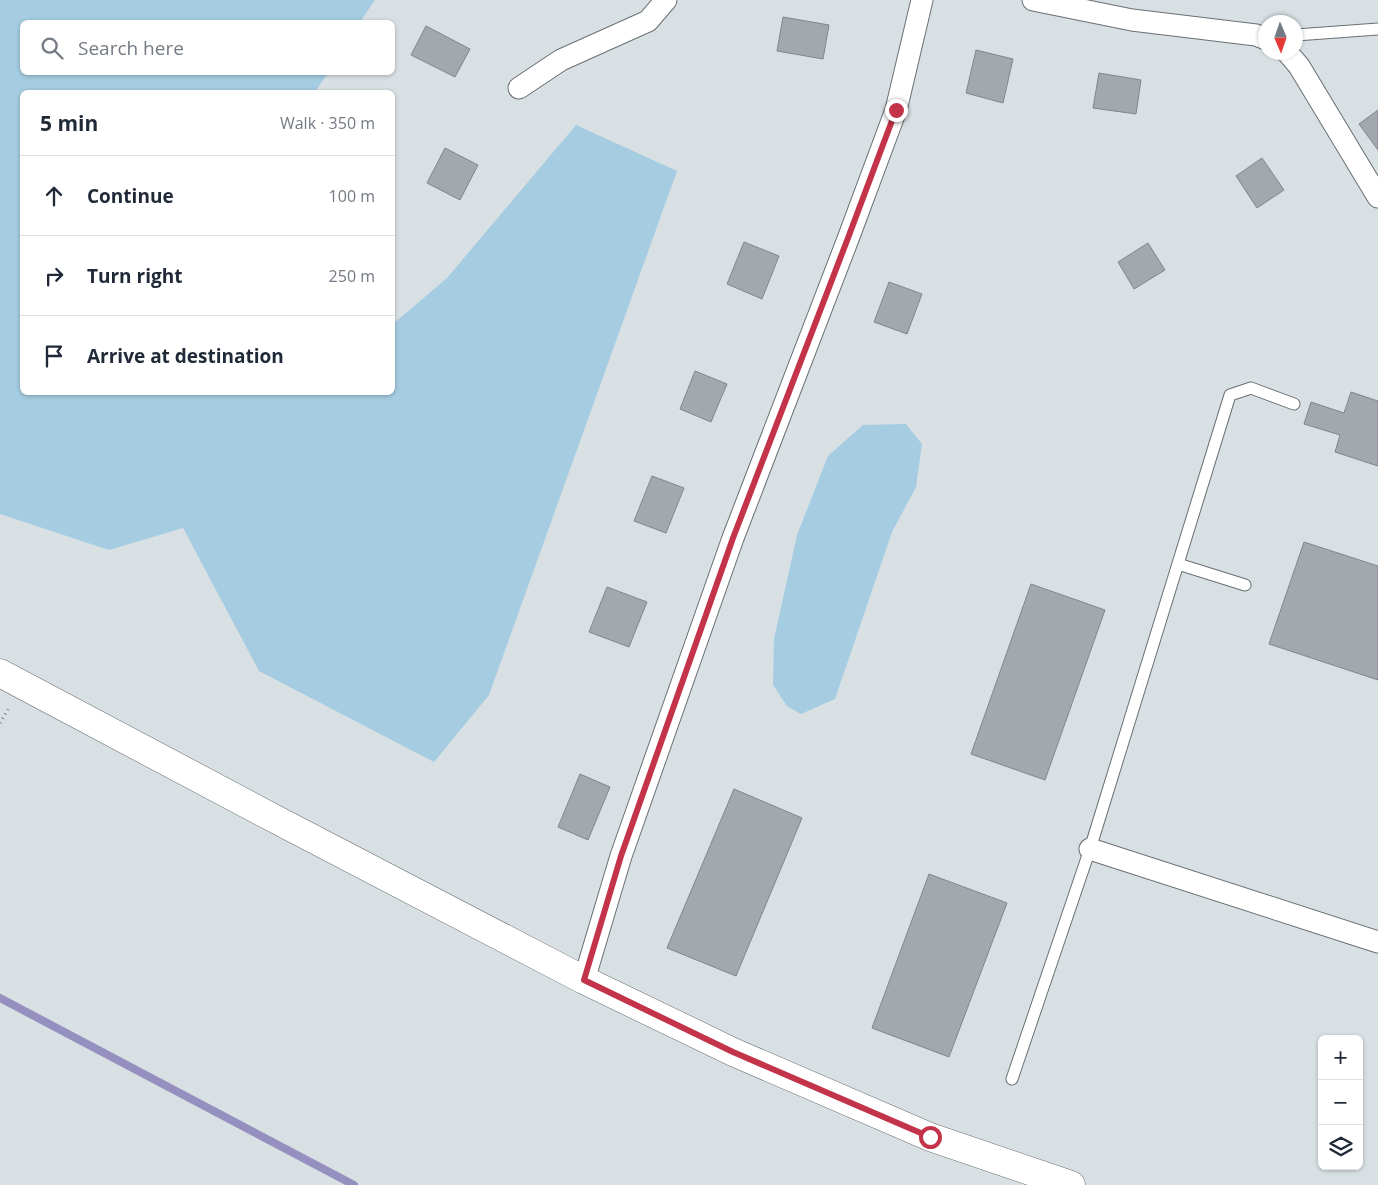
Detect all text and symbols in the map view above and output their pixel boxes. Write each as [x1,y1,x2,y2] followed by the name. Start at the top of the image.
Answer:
[1258,15,1303,60] north arrow
[20,20,395,75] search box
[38,34,66,62] icon: search
[78,35,184,61] text: Search here
[885,99,908,122] route end
[40,109,98,137] text: 5 min
[280,112,375,134] text: Walk · 350 m
[40,182,68,210] icon: ahead
[87,183,174,209] text: Continue
[329,185,375,207] text: 100 m
[40,262,68,290] icon: right
[87,263,182,289] text: Turn right
[329,265,375,287] text: 250 m
[40,342,68,370] icon: arrive
[87,343,284,369] text: Arrive at destination
[1318,1035,1363,1170] map controls
[1318,1035,1363,1080] button: +
[1318,1080,1363,1125] button: −
[1318,1125,1363,1170] button: layers
[919,1126,942,1149] route start

